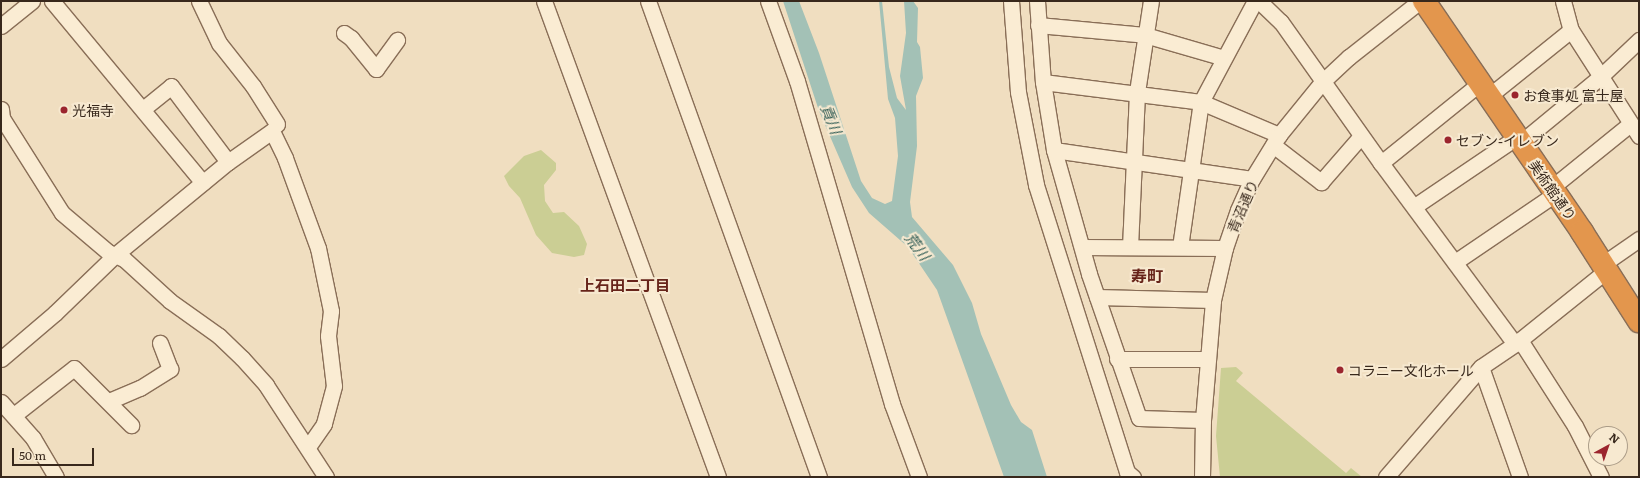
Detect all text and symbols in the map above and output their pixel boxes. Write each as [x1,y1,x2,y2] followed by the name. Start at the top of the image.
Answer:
[1523,87,1624,103] place label: お食事処 富士屋
[1510,90,1520,100] marker: お食事処 富士屋
[72,102,114,118] place label: 光福寺
[818,102,846,136] water label: 貢川
[59,105,69,115] marker: 光福寺
[1456,132,1559,148] place label: セブン-イレブン
[1443,135,1453,145] marker: セブン-イレブン
[1526,157,1580,223] street label: 美術館通り
[1223,177,1261,235] street label: 青沼通り
[902,229,934,263] water label: 荒川
[1131,265,1163,285] district label: 寿町
[580,276,670,294] district label: 上石田二丁目
[1348,362,1474,378] place label: コラニー文化ホール
[1335,365,1345,375] marker: コラニー文化ホール
[1588,426,1628,466] north arrow
[1606,428,1624,447] text: N
[14,440,96,466] scale bar
[19,446,46,464] text: 50 m

